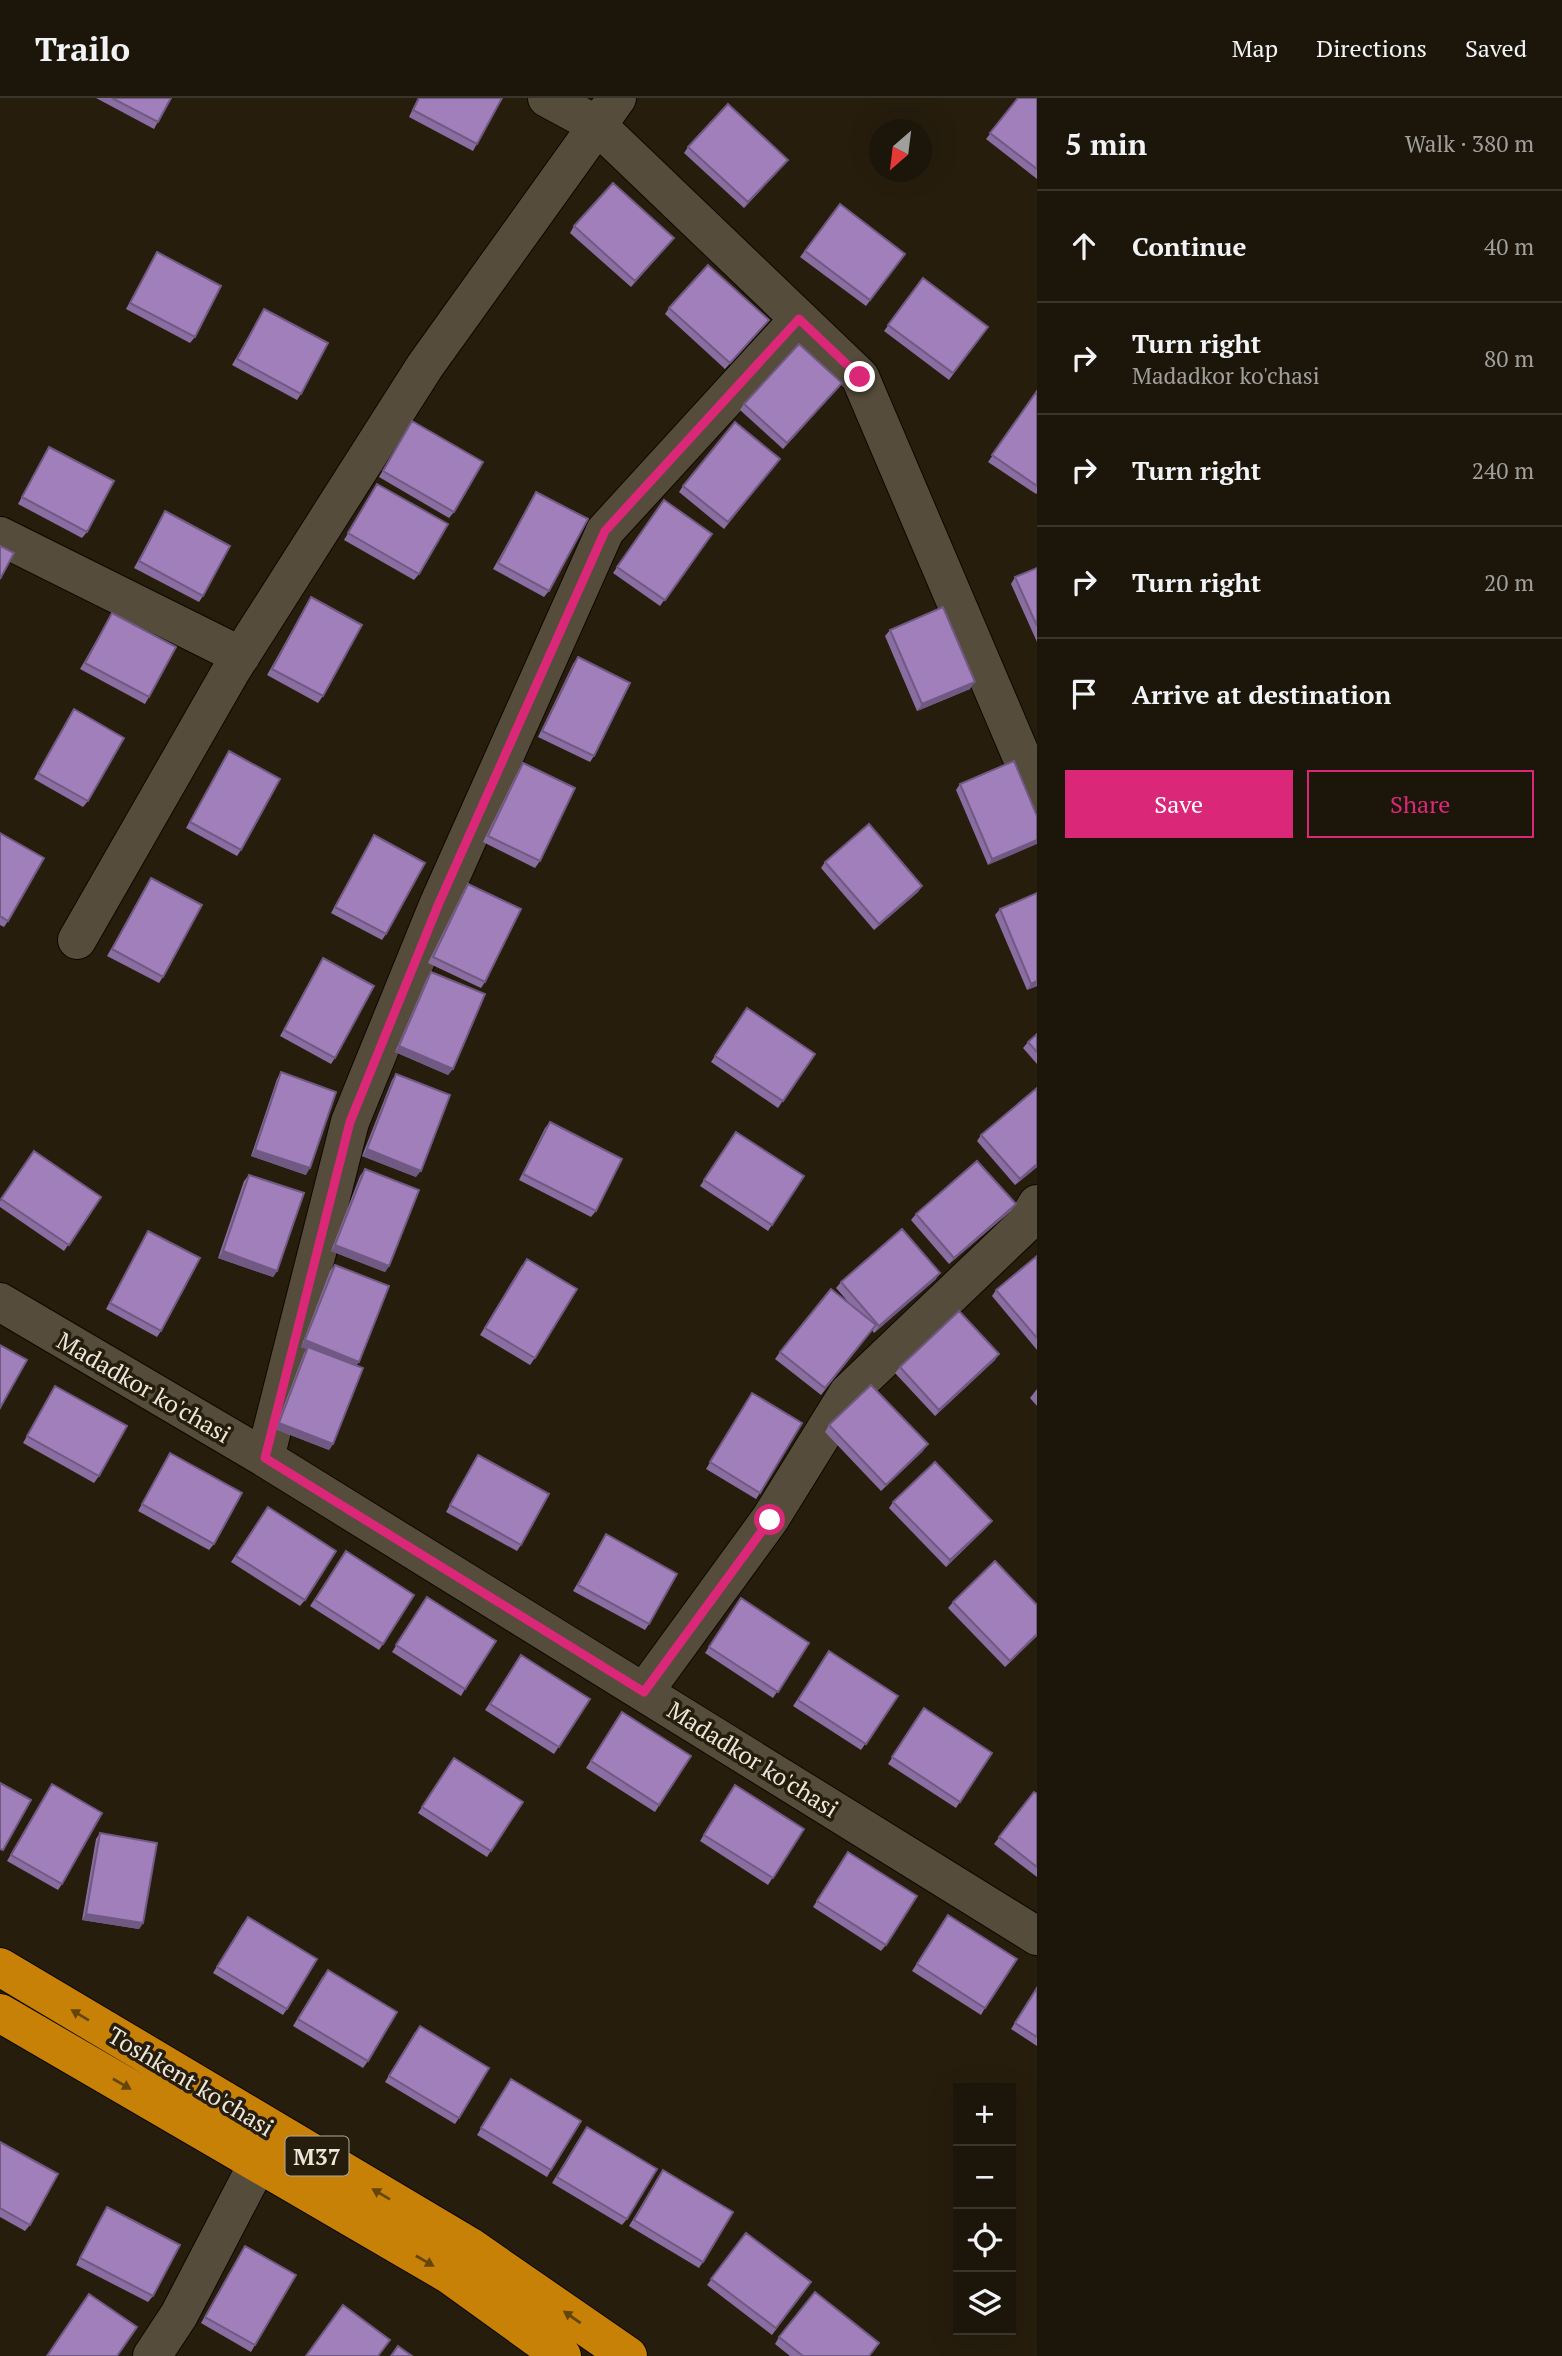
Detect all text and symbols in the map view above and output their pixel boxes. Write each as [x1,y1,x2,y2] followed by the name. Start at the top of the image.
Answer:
[35,27,130,70] text: Trailo
[1232,32,1278,64] text: Map
[1316,32,1427,64] text: Directions
[1465,32,1527,64] text: Saved
[869,119,932,182] north arrow
[1065,124,1147,164] text: 5 min
[1405,128,1534,159] text: Walk · 380 m
[1065,227,1103,265] icon: ahead
[1132,229,1246,263] text: Continue
[1484,231,1534,262] text: 40 m
[1132,326,1261,360] text: Turn right
[1065,339,1103,377] icon: right
[1484,343,1534,374] text: 80 m
[1132,360,1320,391] text: Madadkor ko'chasi
[844,361,875,392] route end
[1065,451,1103,489] icon: right
[1132,453,1261,487] text: Turn right
[1472,455,1534,486] text: 240 m
[1065,563,1103,601] icon: right
[1132,565,1261,599] text: Turn right
[1484,567,1534,598] text: 20 m
[1065,675,1103,713] icon: arrive
[1132,677,1391,711] text: Arrive at destination
[1065,770,1293,838] button: Save
[1307,770,1534,838] button: Share
[51,1324,237,1450] street label: Madadkor ko'chasi
[754,1504,785,1535] route start
[661,1694,845,1824] street label: Madadkor ko'chasi
[70,2009,89,2021] one-way arrow
[102,2019,280,2143] street label: Toshkent ko'chasi
[113,2078,132,2091] one-way arrow
[953,2083,1016,2335] map controls
[953,2083,1016,2146] button: +
[286,2136,348,2176] road number: M37
[953,2146,1016,2209] button: −
[371,2188,390,2200] one-way arrow
[953,2209,1016,2272] button: locate
[415,2255,434,2267] one-way arrow
[953,2272,1016,2335] button: layers
[563,2310,581,2324] one-way arrow

